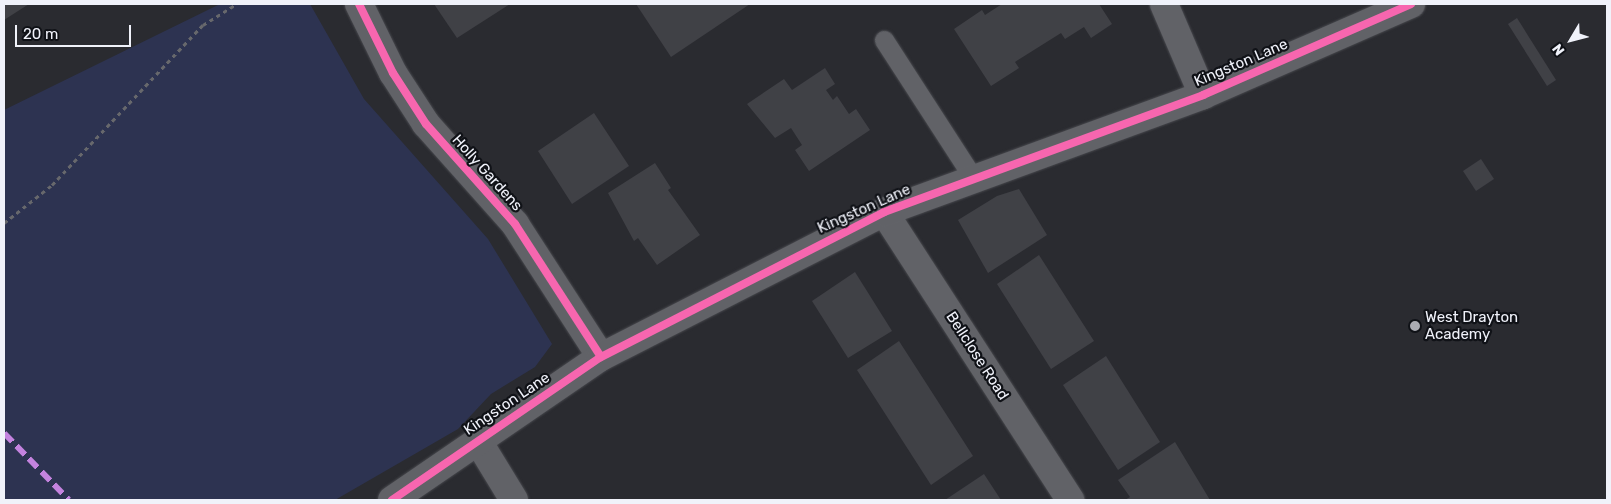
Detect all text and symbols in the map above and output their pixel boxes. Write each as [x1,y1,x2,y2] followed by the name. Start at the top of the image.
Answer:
[18,15,134,47] scale bar
[1546,15,1596,65] north arrow
[23,25,58,43] text: 20 m
[1192,35,1290,91] street label: Kingston Lane
[1549,40,1568,58] text: N
[448,131,526,215] street label: Holly Gardens
[815,180,913,238] street label: Kingston Lane
[1425,308,1518,343] place label: West Drayton Academy
[942,309,1012,403] street label: Bellclose Road
[1409,320,1421,332] marker: West Drayton Academy
[461,369,553,439] street label: Kingston Lane

